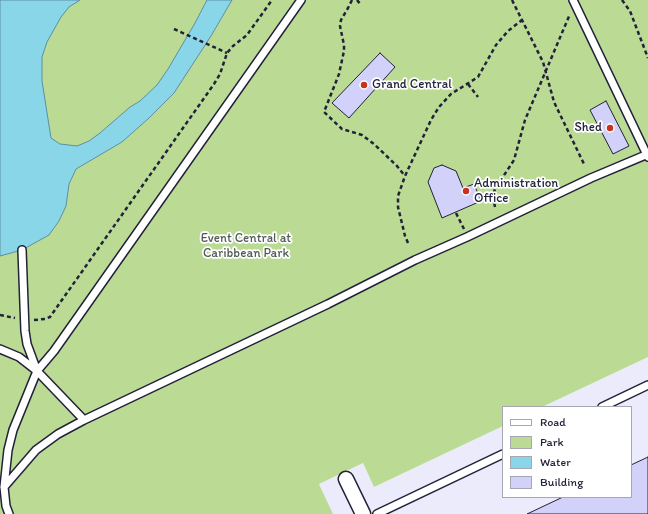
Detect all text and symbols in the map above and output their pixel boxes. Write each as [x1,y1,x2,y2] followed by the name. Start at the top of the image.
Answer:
[372,77,452,93] place label: Grand Central
[359,80,369,90] marker: Grand Central
[575,120,602,136] place label: Shed
[605,123,615,133] marker: Shed
[474,176,558,207] place label: Administration Office
[461,186,471,196] marker: Administration Office
[201,231,291,262] park label: Event Central at Caribbean Park
[502,406,632,498] legend
[540,415,566,429] text: Road
[540,435,564,449] text: Park
[540,455,571,469] text: Water
[540,475,583,489] text: Building

